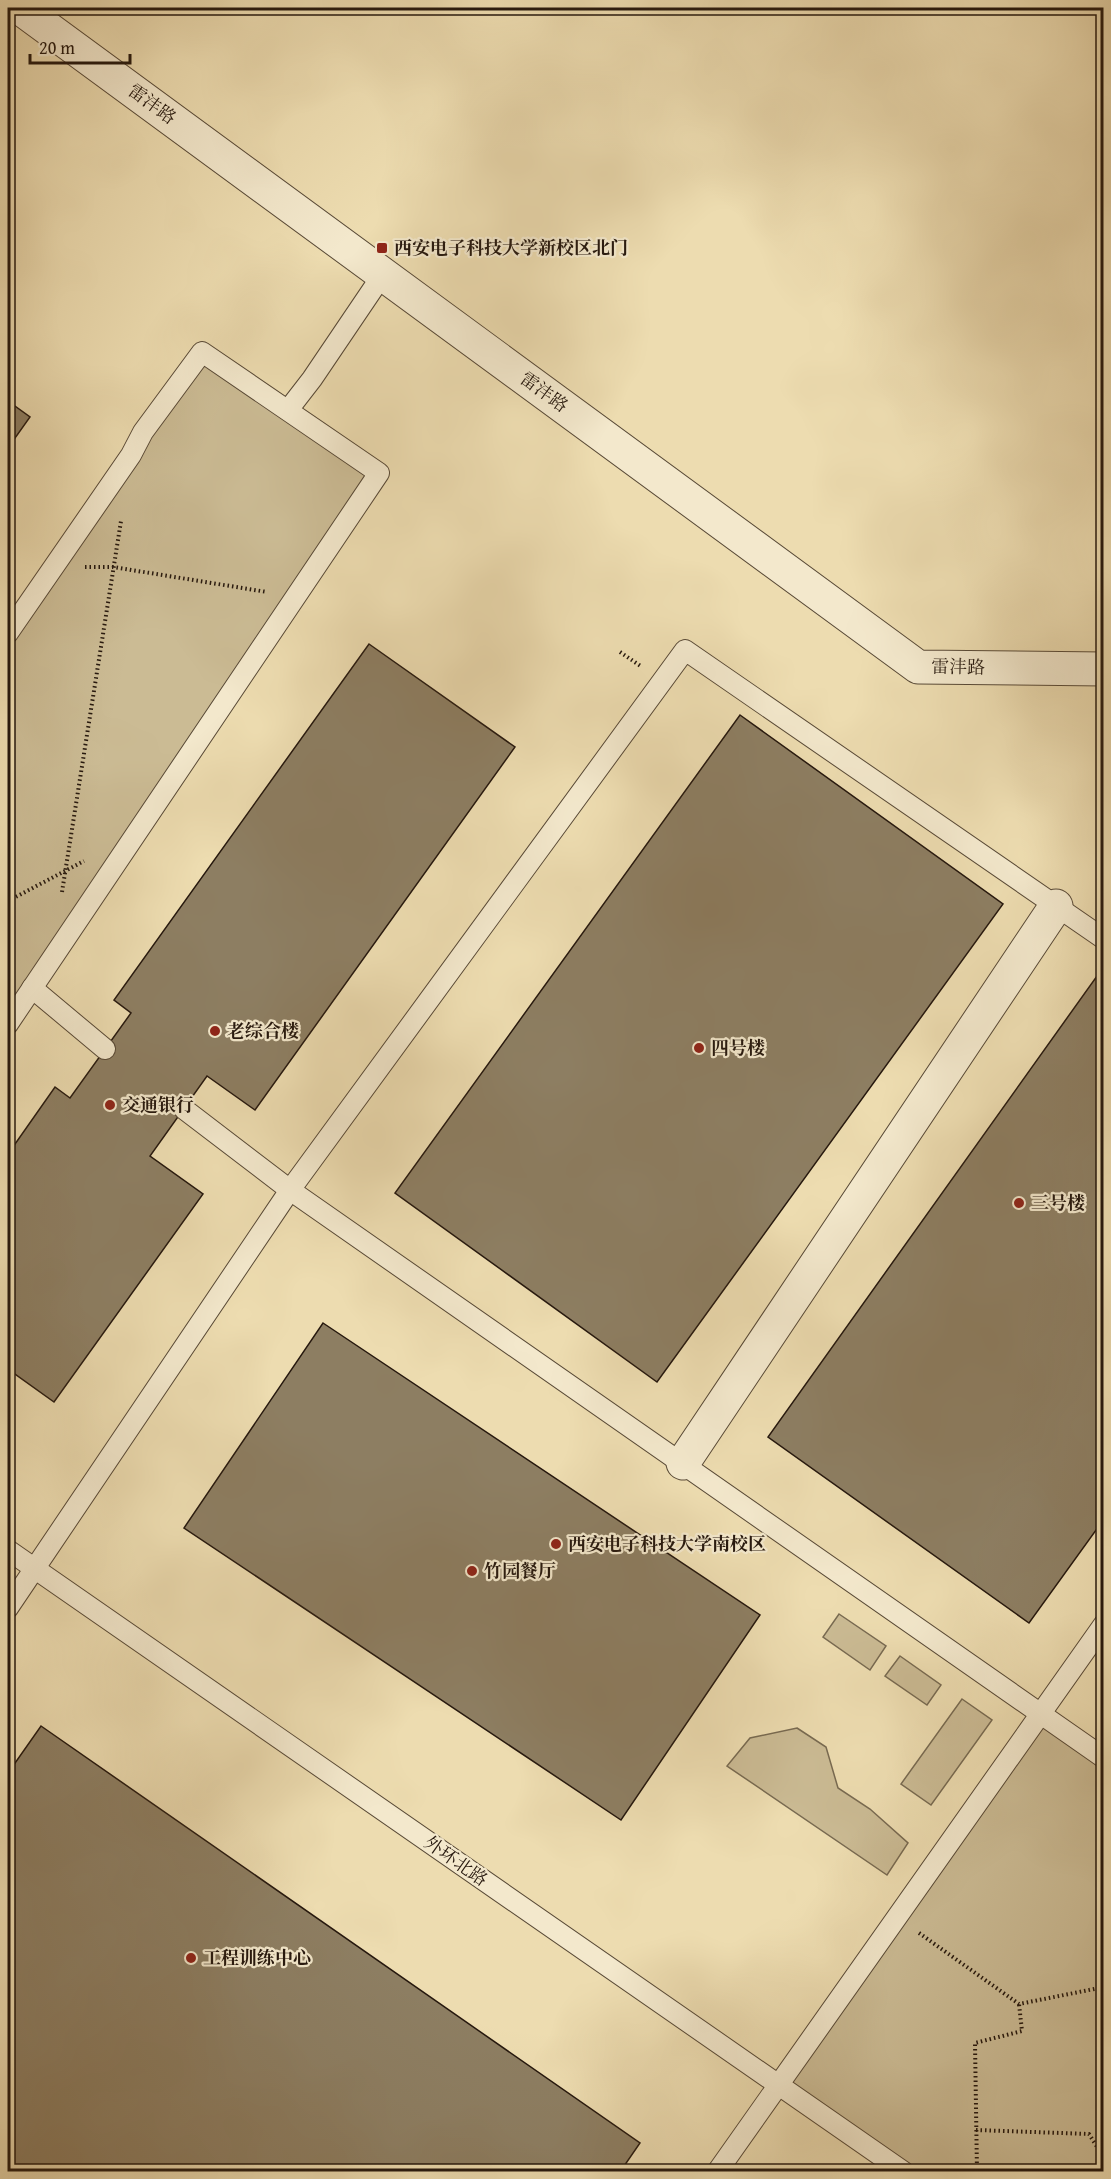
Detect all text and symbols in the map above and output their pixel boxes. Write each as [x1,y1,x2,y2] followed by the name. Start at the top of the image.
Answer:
[30,27,130,65] scale bar
[39,34,75,61] text: 20 m
[123,77,182,130] street label: 雷沣路
[394,234,628,261] place label: 西安电子科技大学新校区北门
[375,241,389,255] marker: 西安电子科技大学新校区北门
[515,365,574,418] street label: 雷沣路
[931,653,985,680] street label: 雷沣路
[227,1017,299,1044] place label: 老综合楼
[208,1024,222,1038] marker: 老综合楼
[711,1034,765,1061] place label: 四号楼
[692,1041,706,1055] marker: 四号楼
[122,1091,194,1118] place label: 交通银行
[103,1098,117,1112] marker: 交通银行
[1031,1189,1085,1216] place label: 三号楼
[1012,1196,1026,1210] marker: 三号楼
[568,1530,766,1557] place label: 西安电子科技大学南校区
[549,1537,563,1551] marker: 西安电子科技大学南校区
[484,1557,556,1584] place label: 竹园餐厅
[465,1564,479,1578] marker: 竹园餐厅
[419,1829,494,1892] street label: 外环北路
[203,1944,311,1971] place label: 工程训练中心
[184,1951,198,1965] marker: 工程训练中心

